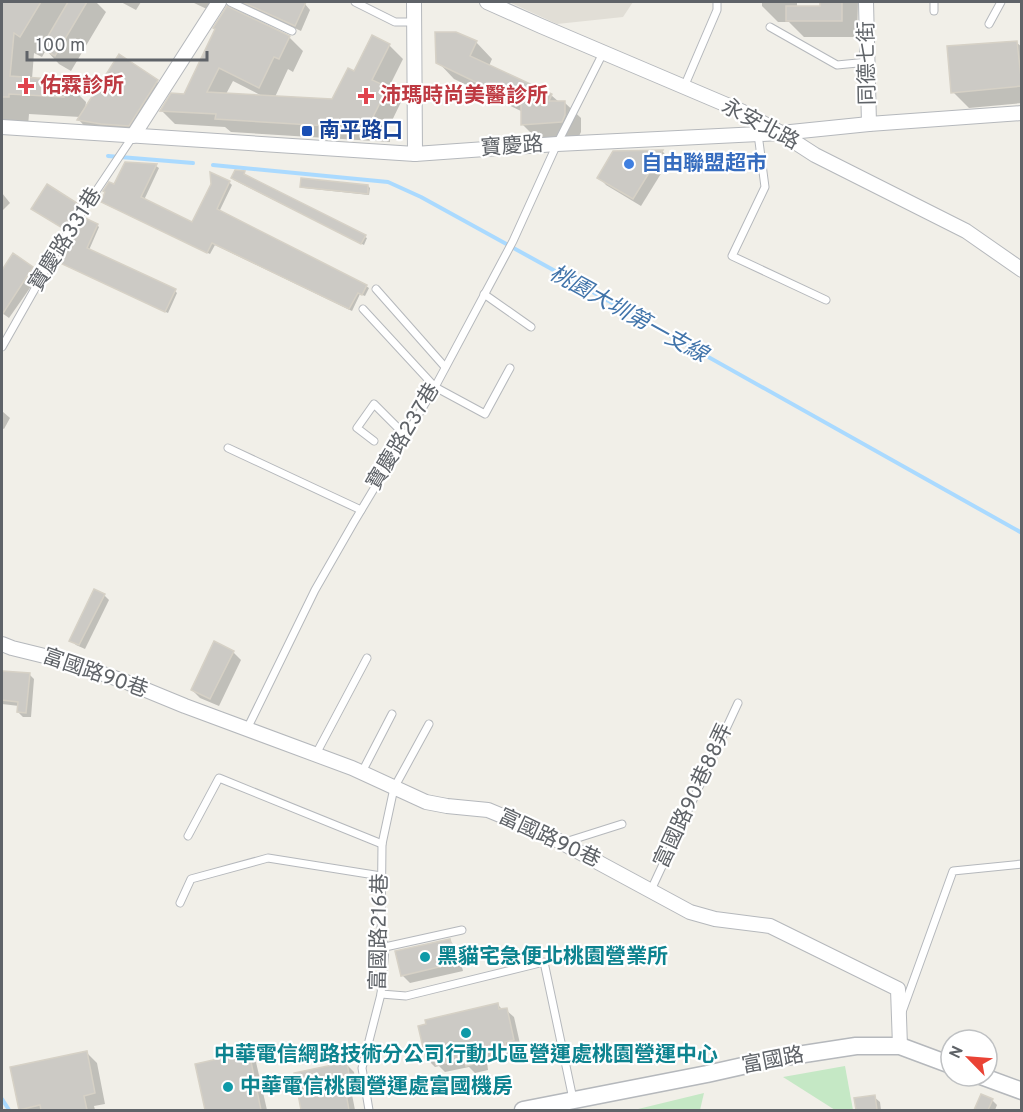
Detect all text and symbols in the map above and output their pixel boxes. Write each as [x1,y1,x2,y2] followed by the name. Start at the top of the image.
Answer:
[854,21,882,105] street label: 同德七街
[27,24,207,62] scale bar
[36,35,85,58] text: 100 m
[40,73,124,100] place label: 佑霖診所
[17,77,35,95] marker: 佑霖診所
[380,83,548,110] place label: 沛瑪時尚美醫診所
[357,87,375,105] marker: 沛瑪時尚美醫診所
[717,93,803,157] street label: 永安北路
[319,118,403,145] place label: 南平路口
[300,124,314,138] marker: 南平路口
[480,131,544,163] street label: 寶慶路
[641,151,767,178] place label: 自由聯盟超市
[622,157,636,171] marker: 自由聯盟超市
[24,183,108,297] street label: 寶慶路331巷
[544,261,714,371] water label: 桃園大圳第一支線
[361,379,447,495] street label: 寶慶路237巷
[39,643,151,705] street label: 富國路90巷
[649,719,739,873] street label: 富國路90巷88弄
[494,804,604,874] street label: 富國路90巷
[365,873,395,991] street label: 富國路216巷
[437,944,668,971] place label: 黑貓宅急便北桃園營業所
[418,950,432,964] marker: 黑貓宅急便北桃園營業所
[459,1026,473,1040] marker: 中華電信網路技術分公司行動北區營運處桃園營運中心
[939,1028,999,1088] north arrow
[214,1042,718,1069] place label: 中華電信網路技術分公司行動北區營運處桃園營運中心
[740,1042,806,1080] street label: 富國路
[946,1043,969,1062] text: N
[240,1074,513,1101] place label: 中華電信桃園營運處富國機房
[221,1080,235,1094] marker: 中華電信桃園營運處富國機房

